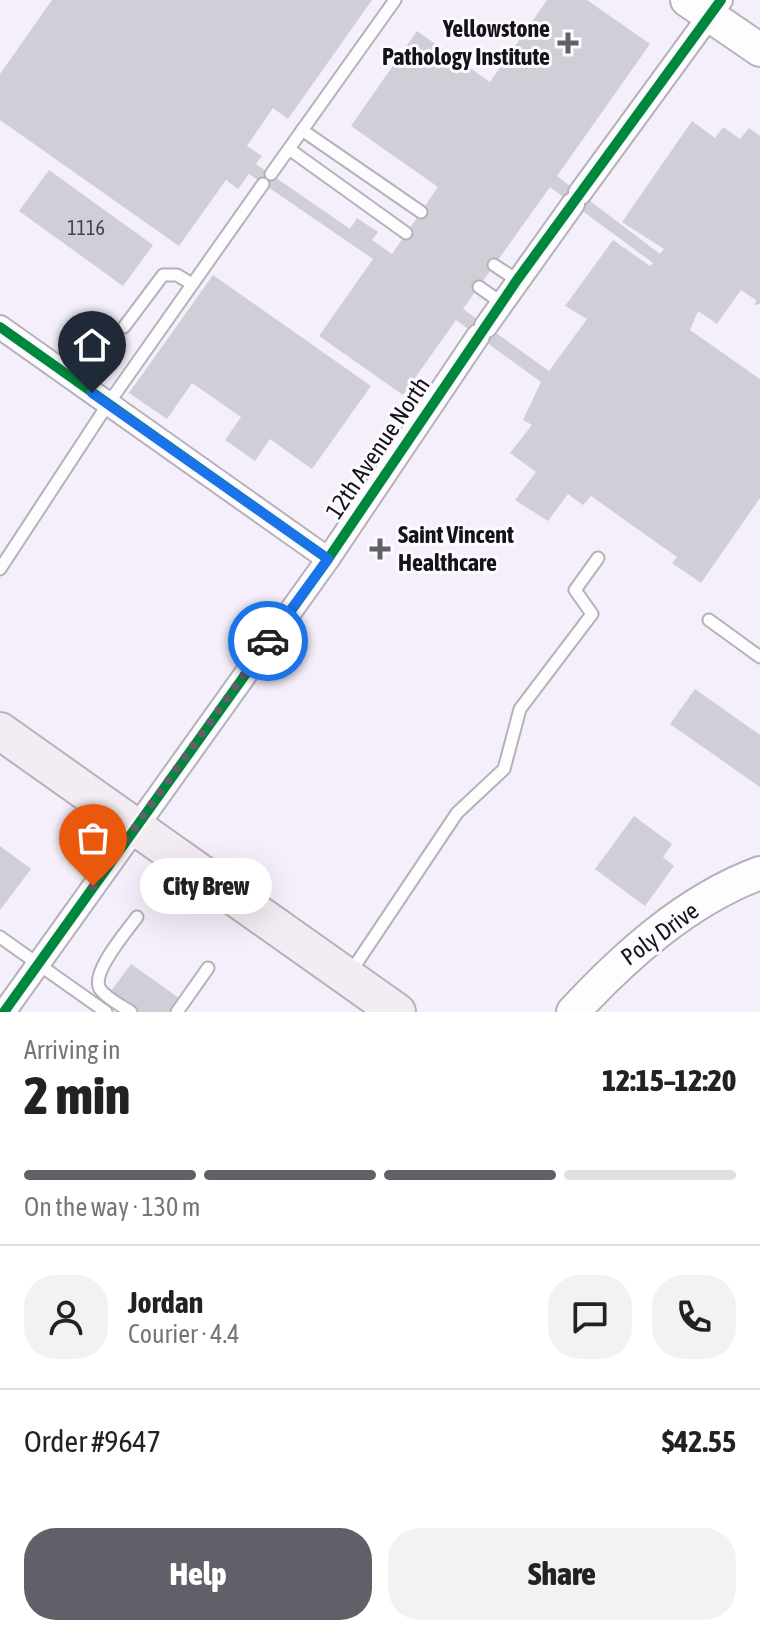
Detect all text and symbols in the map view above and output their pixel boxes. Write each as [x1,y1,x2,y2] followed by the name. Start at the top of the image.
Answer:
[382,15,550,70] place label: Yellowstone Pathology Institute
[557,32,579,54] marker: Yellowstone Pathology Institute
[67,216,105,239] house number: 1116
[58,311,126,393] pin
[70,323,114,367] icon: home
[320,372,435,524] street label: 12th Avenue North
[398,521,514,576] place label: Saint Vincent Healthcare
[369,538,391,560] marker: Saint Vincent Healthcare
[228,601,308,681] courier
[246,619,290,663] icon: car
[59,804,127,886] pin
[71,816,115,860] icon: bag
[141,858,273,914] callout: City Brew
[163,871,249,901] text: City Brew
[616,897,704,971] street label: Poly Drive
[24,1035,121,1065] text: Arriving in
[602,1063,736,1097] text: 12:15–12:20
[24,1065,130,1125] text: 2 min
[24,1192,201,1222] text: On the way · 130 m
[24,1275,108,1359] button: person
[548,1275,632,1359] button: chat
[652,1275,736,1359] button: phone
[128,1285,203,1319] text: Jordan
[128,1319,239,1349] text: Courier · 4.4
[24,1424,161,1458] text: Order #9647
[662,1424,736,1458] text: $42.55
[24,1528,372,1620] button: Help
[388,1528,736,1620] button: Share

